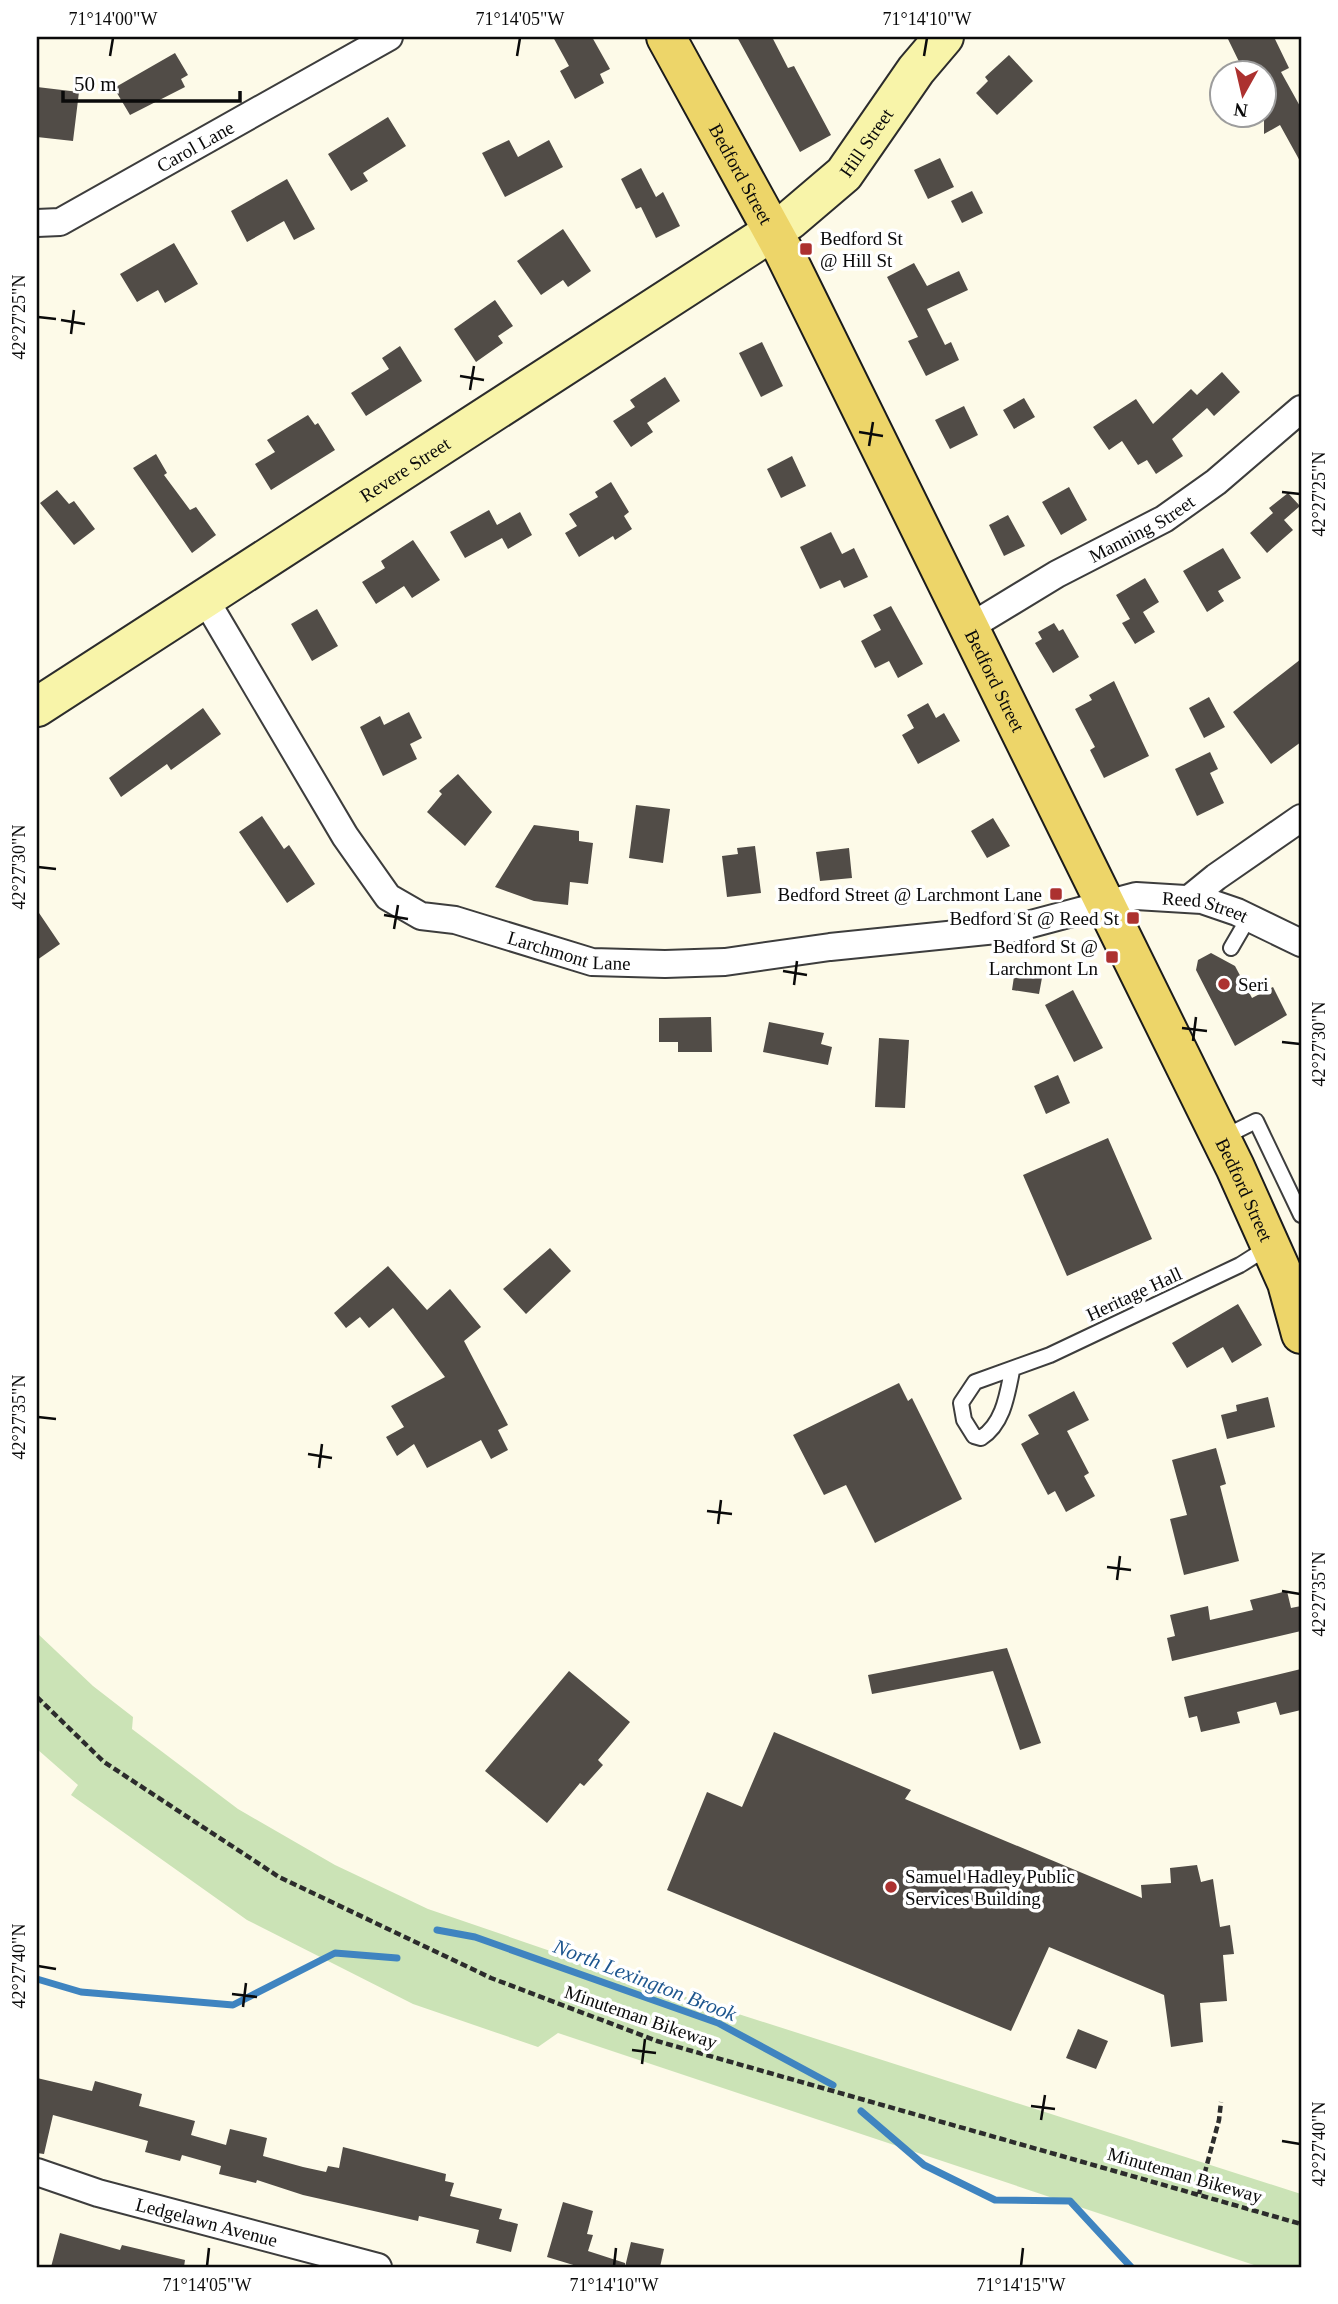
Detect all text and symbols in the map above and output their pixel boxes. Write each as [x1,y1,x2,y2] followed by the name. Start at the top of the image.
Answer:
[69,9,157,29] text: 71°14'00"W
[476,9,564,29] text: 71°14'05"W
[883,9,971,29] text: 71°14'10"W
[63,60,240,104] scale bar
[1208,60,1278,130] north arrow
[74,72,117,96] text: 50 m
[1232,99,1249,122] text: N
[835,104,897,181] street label: Hill Street
[153,116,237,176] street label: Carol Lane
[705,120,777,228] street label: Bedford Street
[820,228,904,271] place label: Bedford St @ Hill St
[798,241,814,257] marker: Bedford St @ Hill St
[9,275,29,359] text: 42°27'25"N
[356,432,454,506] street label: Revere Street
[1309,452,1329,536] text: 42°27'25"N
[1085,490,1199,566] street label: Manning Street
[961,626,1030,736] street label: Bedford Street
[9,825,29,909] text: 42°27'30"N
[778,884,1042,905] place label: Bedford Street @ Larchmont Lane
[1048,886,1064,902] marker: Bedford Street @ Larchmont Lane
[1161,887,1252,927] street label: Reed Street
[950,908,1120,929] place label: Bedford St @ Reed St
[1125,910,1141,926] marker: Bedford St @ Reed St
[505,926,631,974] street label: Larchmont Lane
[989,936,1098,979] place label: Bedford St @ Larchmont Ln
[1104,949,1120,965] marker: Bedford St @ Larchmont Ln
[1238,974,1269,995] place label: Seri
[1216,976,1232,992] marker: Seri
[1309,1002,1329,1086] text: 42°27'30"N
[1212,1135,1278,1245] street label: Bedford Street
[1083,1263,1185,1325] street label: Heritage Hall
[9,1375,29,1459] text: 42°27'35"N
[1309,1552,1329,1636] text: 42°27'35"N
[905,1866,1075,1909] place label: Samuel Hadley Public Services Building
[883,1879,899,1895] marker: Samuel Hadley Public Services Building
[9,1924,29,2008] text: 42°27'40"N
[549,1934,741,2026] water label: North Lexington Brook
[562,1981,720,2053] street label: Minuteman Bikeway
[1309,2102,1329,2186] text: 42°27'40"N
[1105,2143,1265,2207] street label: Minuteman Bikeway
[134,2193,280,2251] street label: Ledgelawn Avenue
[163,2275,251,2295] text: 71°14'05"W
[570,2275,658,2295] text: 71°14'10"W
[977,2275,1065,2295] text: 71°14'15"W

